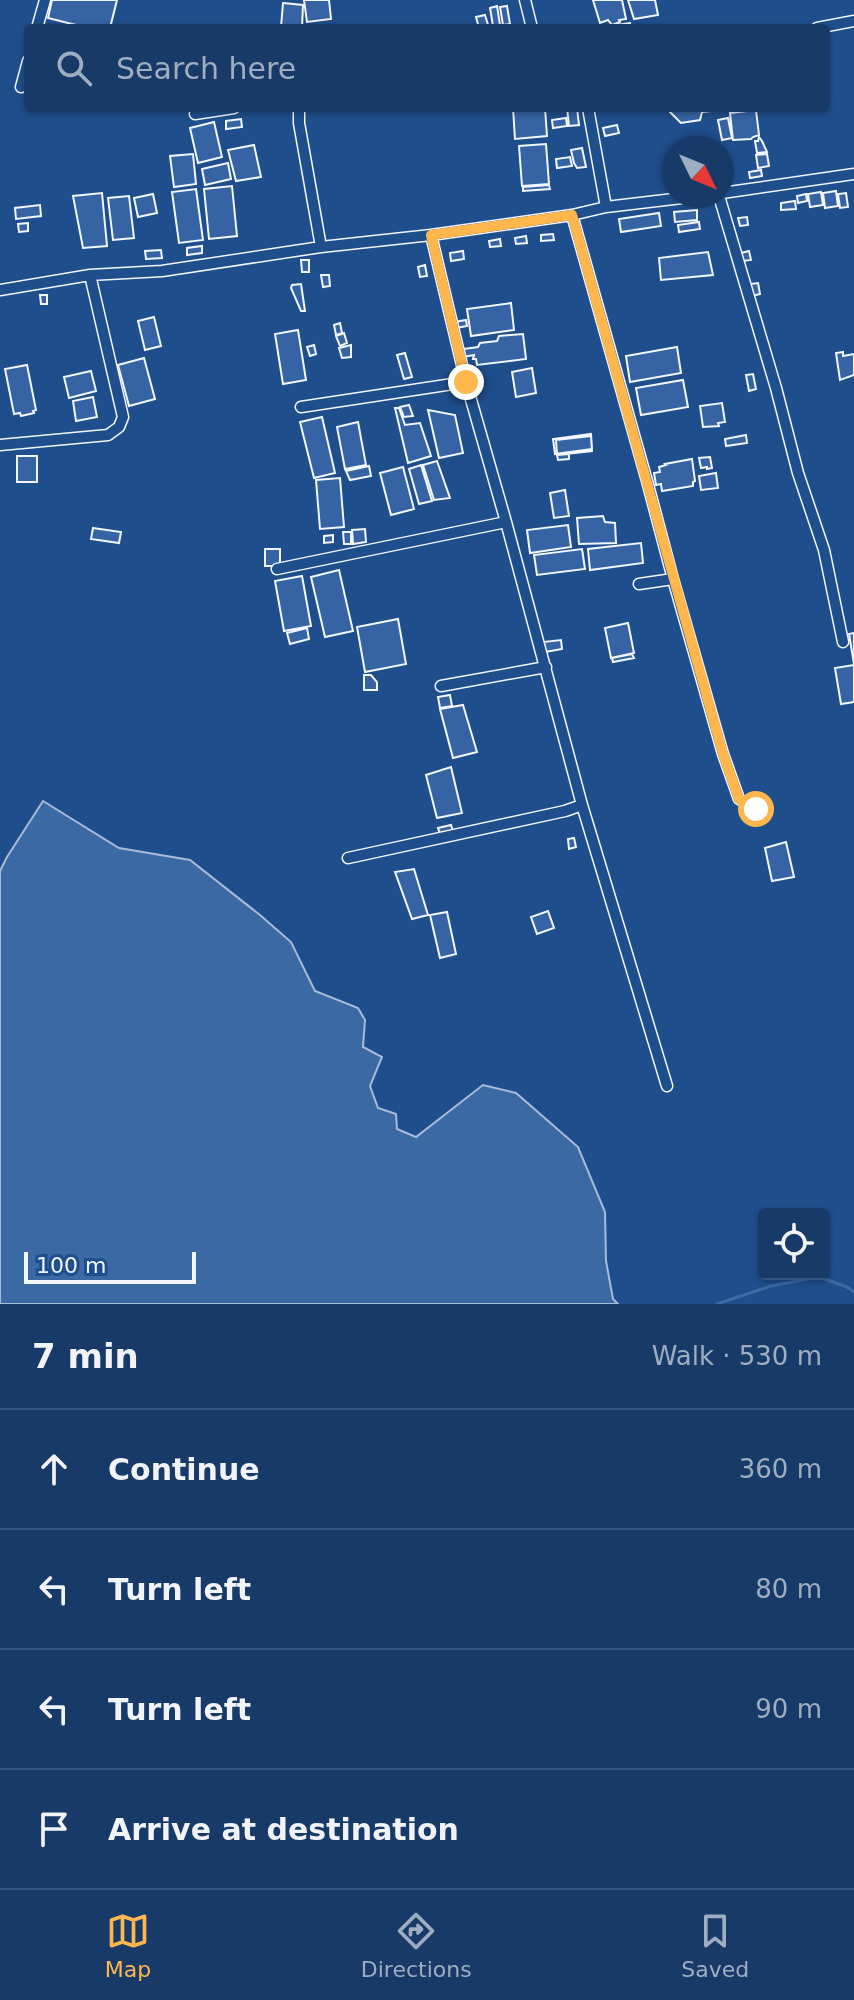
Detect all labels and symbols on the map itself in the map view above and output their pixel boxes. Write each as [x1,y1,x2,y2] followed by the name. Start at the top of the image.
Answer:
[662,136,734,208] north arrow
[448,364,484,400] route end
[738,791,774,827] route start
[24,1248,196,1284] scale bar

